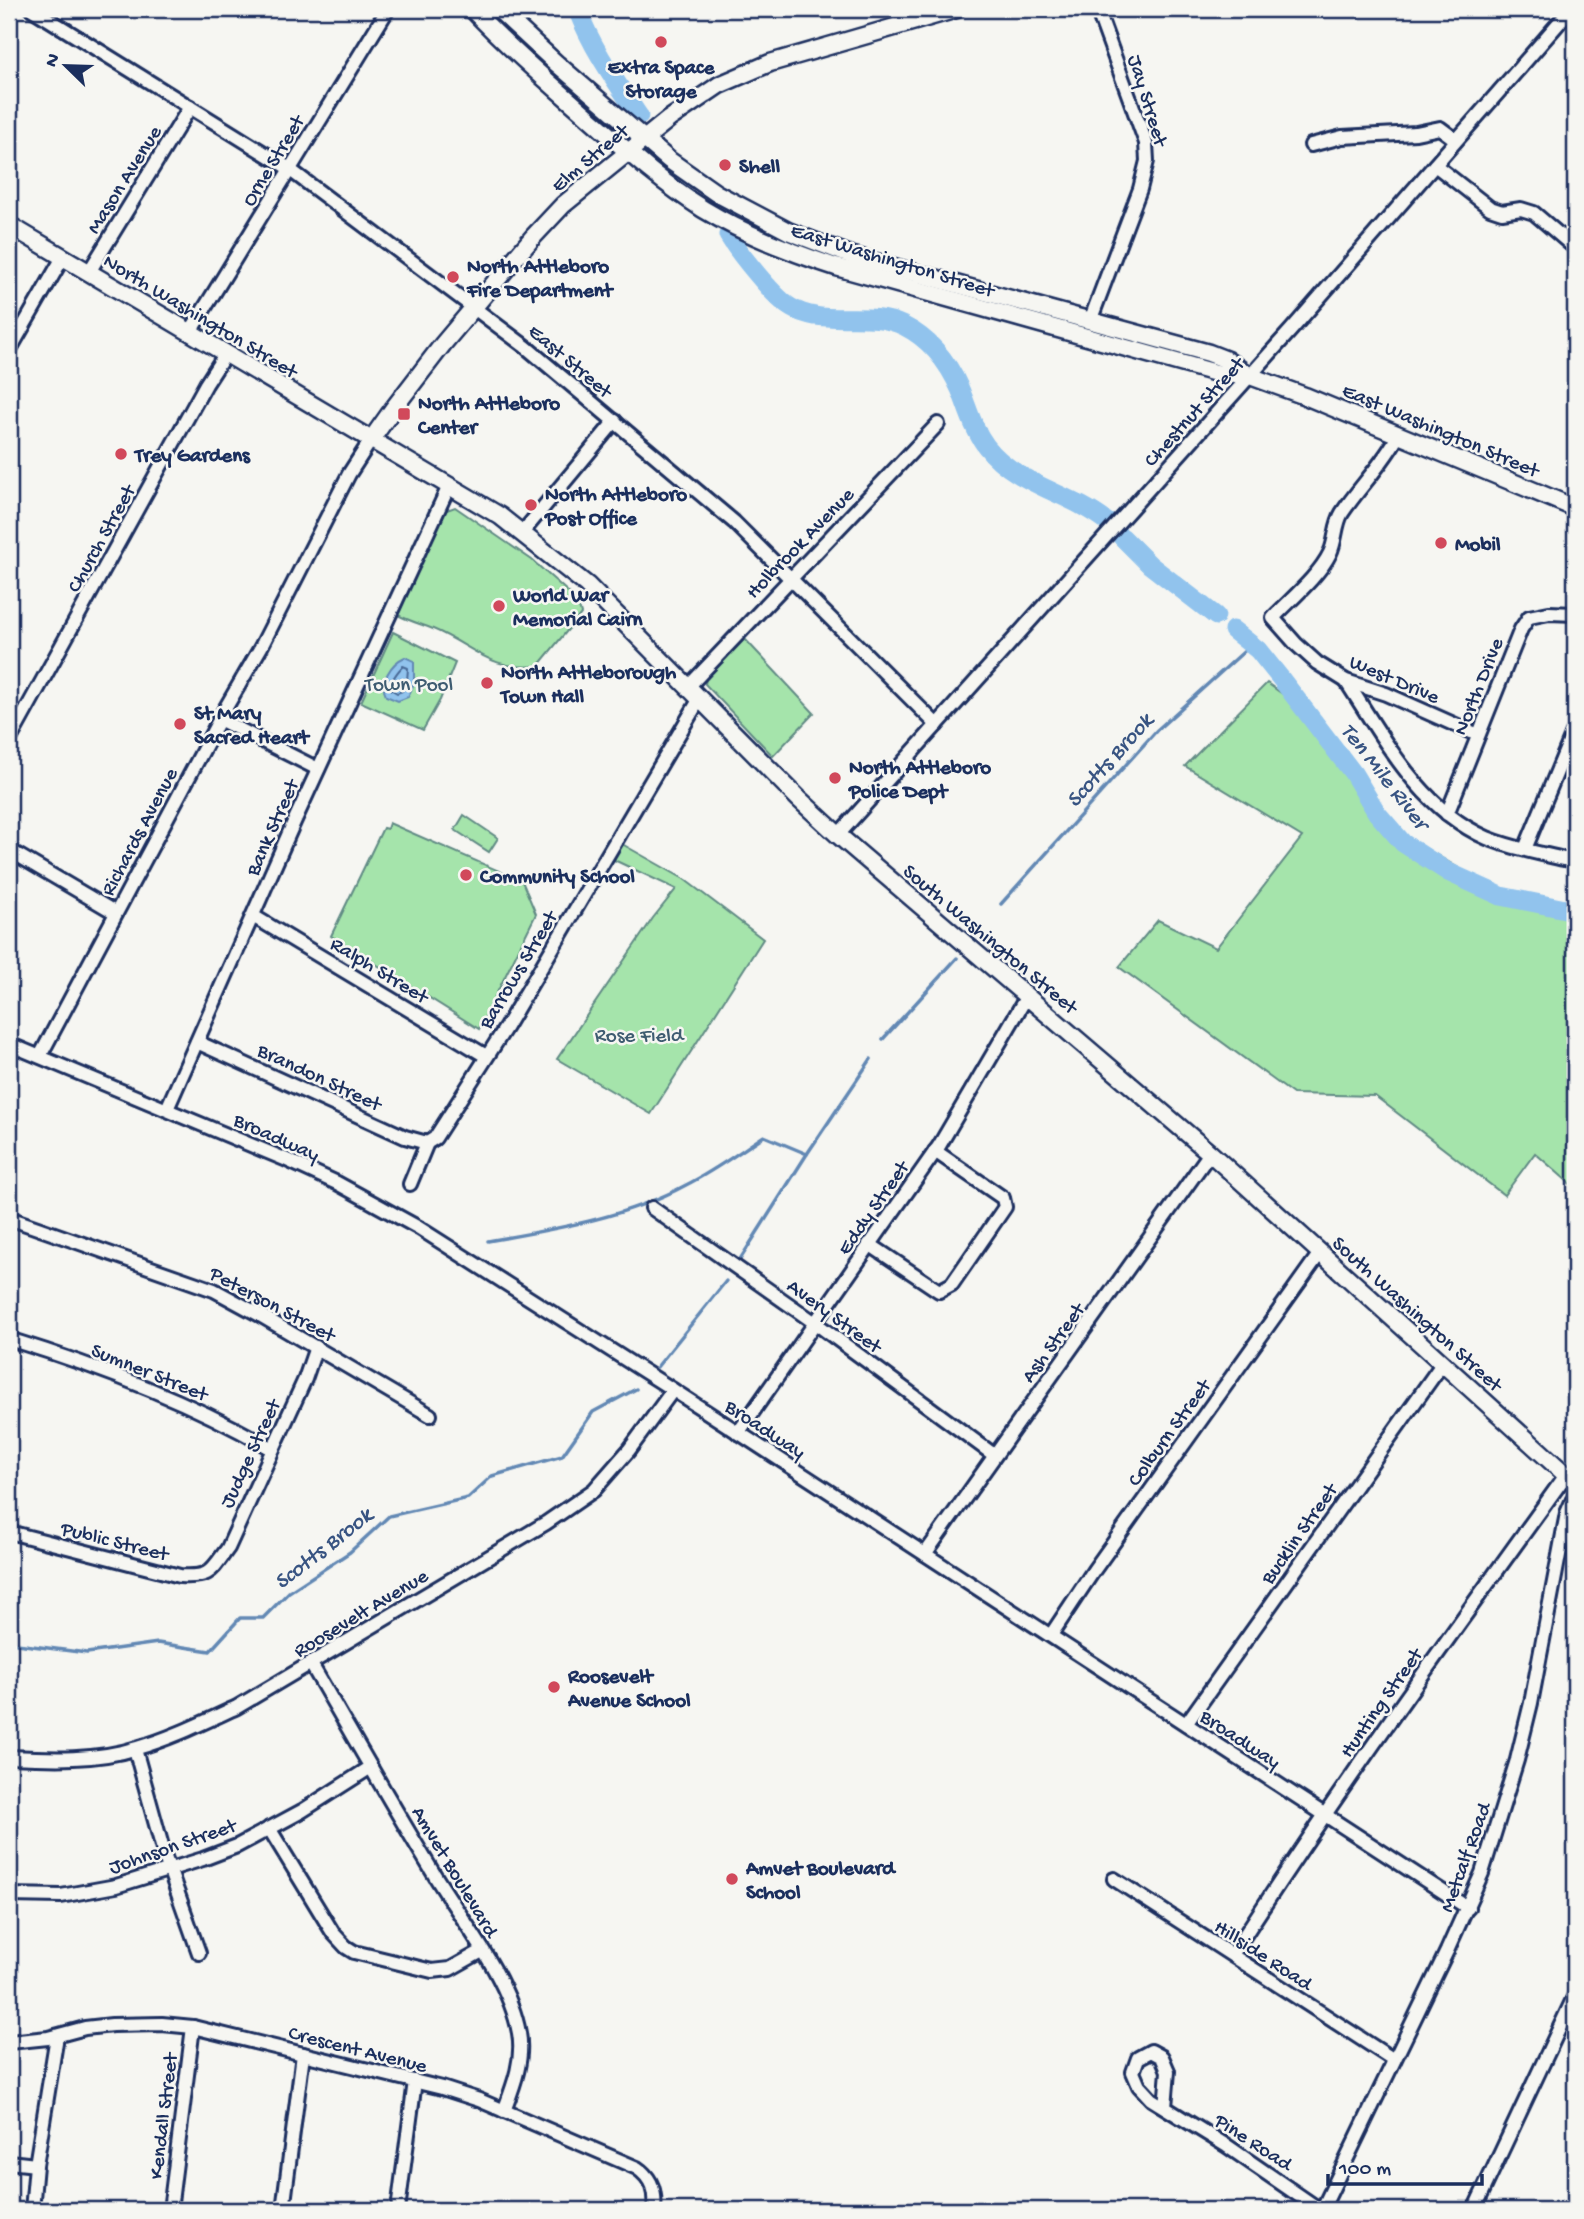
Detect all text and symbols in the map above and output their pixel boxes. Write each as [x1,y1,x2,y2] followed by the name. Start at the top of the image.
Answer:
[32,32,102,102] north arrow
[653,34,669,50] marker: Extra Space Storage
[41,51,67,71] text: N
[1120,52,1172,152] street label: Jay Street
[608,57,715,106] place label: Extra Space Storage
[238,110,313,212] street label: Orne Street
[547,118,637,199] street label: Elm Street
[83,121,170,240] street label: Mason Avenue
[739,156,780,181] place label: Shell
[717,157,733,173] marker: Shell
[787,219,999,306] street label: East Washington Street
[97,250,303,387] street label: North Washington Street
[466,256,615,305] place label: North Attleboro Fire Department
[445,269,461,285] marker: North Attleboro Fire Department
[522,320,618,407] street label: East Street
[1140,351,1253,473] street label: Chestnut Street
[1337,379,1544,486] street label: East Washington Street
[417,393,560,442] place label: North Attleboro Center
[396,406,412,422] marker: North Attleboro Center
[133,445,251,470] place label: Trey Gardens
[113,446,129,462] marker: Trey Gardens
[63,479,144,598] street label: Church Street
[742,483,862,605] street label: Holbrook Avenue
[544,484,687,533] place label: North Attleboro Post Office
[523,497,539,513] marker: North Attleboro Post Office
[1455,534,1501,559] place label: Mobil
[1433,535,1449,551] marker: Mobil
[512,585,643,634] place label: World War Memorial Cairn
[491,598,507,614] marker: World War Memorial Cairn
[1449,634,1511,740] street label: North Drive
[1345,651,1444,712] street label: West Drive
[499,662,677,711] place label: North Attleborough Town Hall
[364,674,453,699] park label: Town Pool
[479,675,495,691] marker: North Attleborough Town Hall
[194,703,311,752] place label: St Mary Sacred Heart
[1061,707,1162,814] water label: Scotts Brook
[172,716,188,732] marker: St Mary Sacred Heart
[1333,719,1436,840] water label: Ten Mile River
[848,757,991,806] place label: North Attleboro Police Dept
[97,763,186,901] street label: Richards Avenue
[827,770,843,786] marker: North Attleboro Police Dept
[241,774,307,881] street label: Bank Street
[896,860,1083,1023] street label: South Washington Street
[479,866,635,891] place label: Community School
[458,867,474,883] marker: Community School
[474,905,566,1035] street label: Barrows Street
[325,933,434,1012] street label: Ralph Street
[595,1025,685,1050] park label: Rose Field
[252,1039,387,1120] street label: Brandon Street
[228,1109,322,1169] street label: Broadway
[833,1155,918,1261] street label: Eddy Street
[1325,1232,1508,1400] street label: South Washington Street
[203,1262,341,1351] street label: Peterson Street
[781,1275,887,1362] street label: Avery Street
[1018,1297,1094,1389] street label: Ash Street
[87,1339,213,1410] street label: Sumner Street
[1124,1374,1219,1492] street label: Colburn Street
[216,1394,289,1513] street label: Judge Street
[718,1395,809,1466] street label: Broadway
[1256,1478,1346,1591] street label: Bucklin Street
[270,1501,381,1596] water label: Scotts Brook
[57,1518,173,1569] street label: Public Street
[290,1564,435,1665] street label: Roosevelt Avenue
[1336,1642,1431,1764] street label: Hunting Street
[567,1666,691,1715] place label: Roosevelt Avenue School
[546,1679,562,1695] marker: Roosevelt Avenue School
[1193,1705,1284,1776] street label: Broadway
[1436,1798,1499,1916] street label: Metcalf Road
[404,1803,503,1944] street label: Amvet Boulevard
[106,1814,242,1882] street label: Johnson Street
[745,1858,897,1907] place label: Amvet Boulevard School
[724,1871,740,1887] marker: Amvet Boulevard School
[1208,1916,1317,1999] street label: Hillside Road
[285,2022,430,2081] street label: Crescent Avenue
[145,2050,186,2181] street label: Kendall Street
[1208,2109,1297,2179] street label: Pine Road
[1328,2142,1482,2186] scale bar
[1338,2158,1391,2183] text: 100 m

